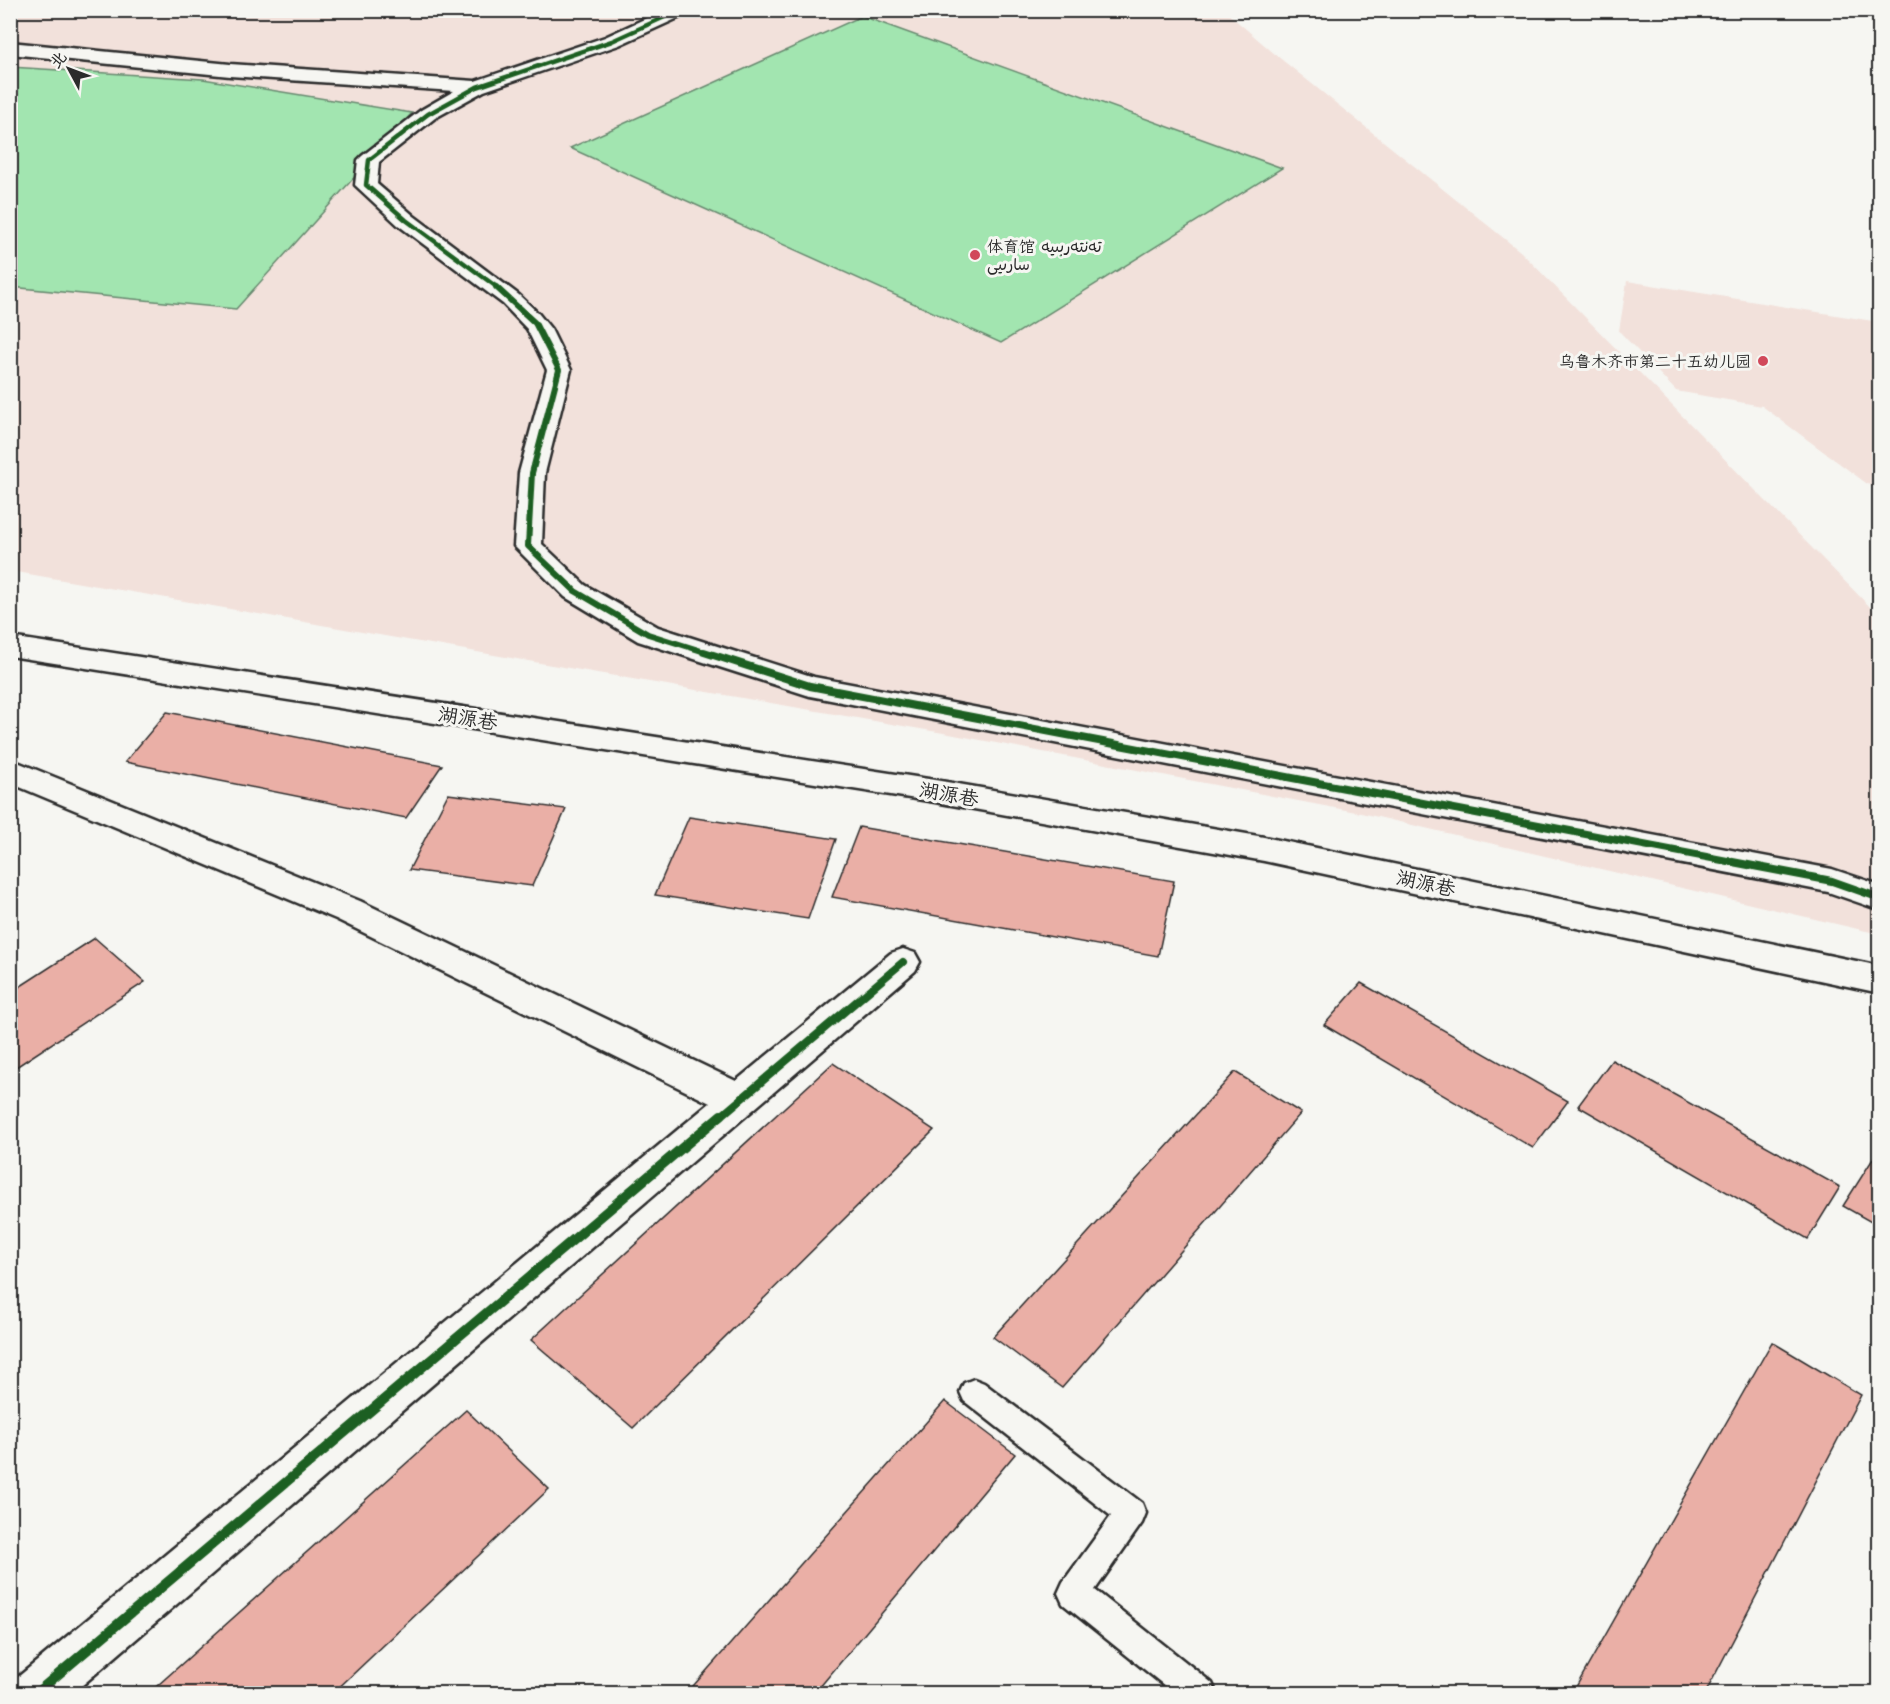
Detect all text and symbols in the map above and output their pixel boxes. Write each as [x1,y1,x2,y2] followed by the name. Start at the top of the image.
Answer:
[39,39,99,99] north arrow
[44,46,73,74] text: 北
[987,235,1102,278] place label: 体育馆 تەنتەربىيە سارىيى
[968,248,982,262] marker: 体育馆 تەنتەربىيە سارىيى
[1559,350,1751,375] place label: 乌鲁木齐市第二十五幼儿园
[1756,354,1770,368] marker: 乌鲁木齐市第二十五幼儿园
[436,699,501,741] street label: 湖源巷
[916,775,982,817] street label: 湖源巷
[1393,863,1459,907] street label: 湖源巷

